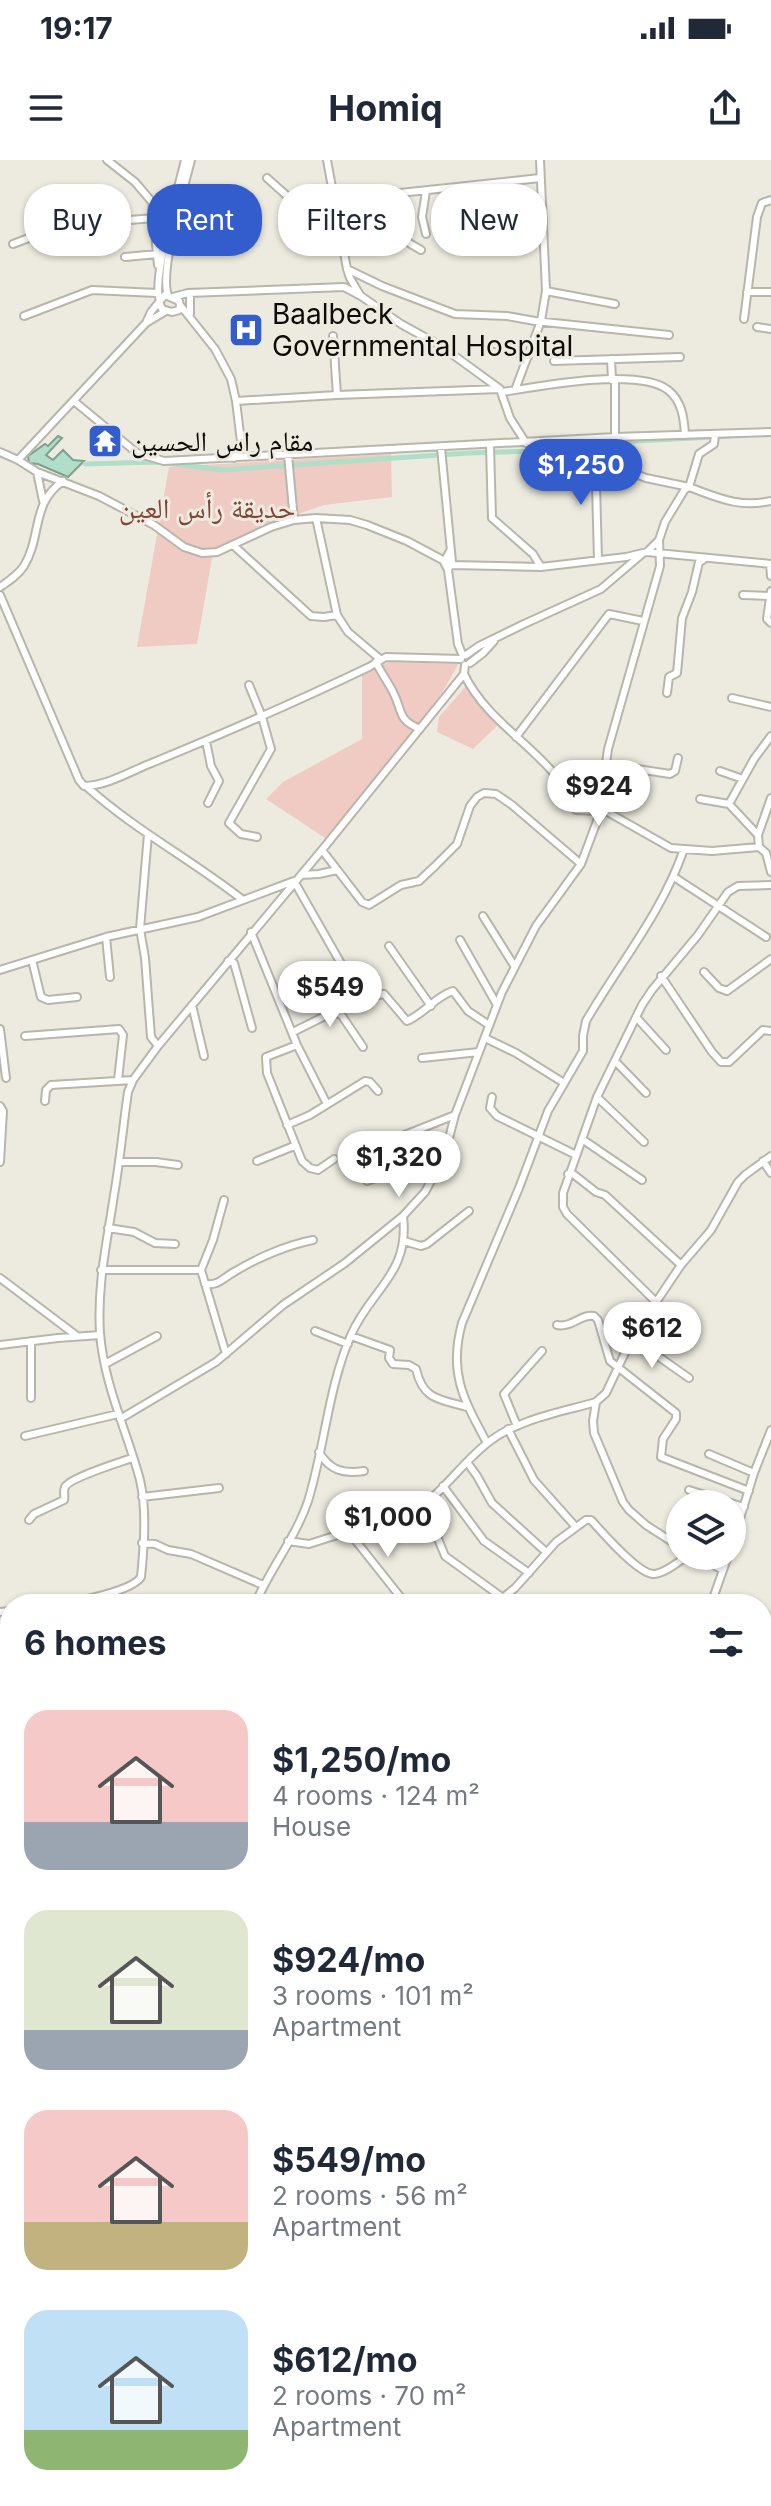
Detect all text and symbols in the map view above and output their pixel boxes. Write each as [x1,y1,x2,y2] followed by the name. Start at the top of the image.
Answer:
[40,10,113,46] text: 19:17
[24,86,68,130] icon: menu
[328,86,443,130] text: Homiq
[703,86,747,130] icon: share
[24,184,131,256] chip: Buy
[147,184,262,256] chip: Rent
[278,184,415,256] chip: Filters
[431,184,547,256] chip: New
[272,297,573,363] place label: Baalbeck Governmental Hospital
[227,311,265,349] hospital icon: Baalbeck Governmental Hospital
[86,422,124,460] temple icon: مقام راس الحسين
[131,424,313,460] place label: مقام راس الحسين
[516,439,646,507] pin: $1,250
[537,449,625,480] text: $1,250
[119,491,295,526] park label: حديقة رأس العين
[552,760,646,828] pin: $924
[565,770,633,801] text: $924
[283,961,377,1029] pin: $549
[296,971,364,1002] text: $549
[334,1131,464,1199] pin: $1,320
[355,1141,443,1172] text: $1,320
[605,1302,699,1370] pin: $612
[621,1312,683,1343] text: $612
[666,1490,746,1570] map controls
[666,1490,746,1570] button: layers
[323,1491,453,1559] pin: $1,000
[344,1501,432,1532] text: $1,000
[704,1620,748,1664] icon: filters
[24,1622,166,1663] text: 6 homes
[272,1739,451,1780] text: $1,250/mo
[88,1742,184,1838] icon: home
[272,1780,480,1811] text: 4 rooms · 124 m²
[272,1811,351,1842] text: House
[272,1939,425,1980] text: $924/mo
[88,1942,184,2038] icon: home
[272,1980,474,2011] text: 3 rooms · 101 m²
[272,2011,401,2042] text: Apartment
[272,2139,426,2180] text: $549/mo
[88,2142,184,2238] icon: home
[272,2180,468,2211] text: 2 rooms · 56 m²
[272,2211,401,2242] text: Apartment
[272,2339,418,2380] text: $612/mo
[88,2342,184,2438] icon: home
[272,2380,467,2411] text: 2 rooms · 70 m²
[272,2411,401,2442] text: Apartment

